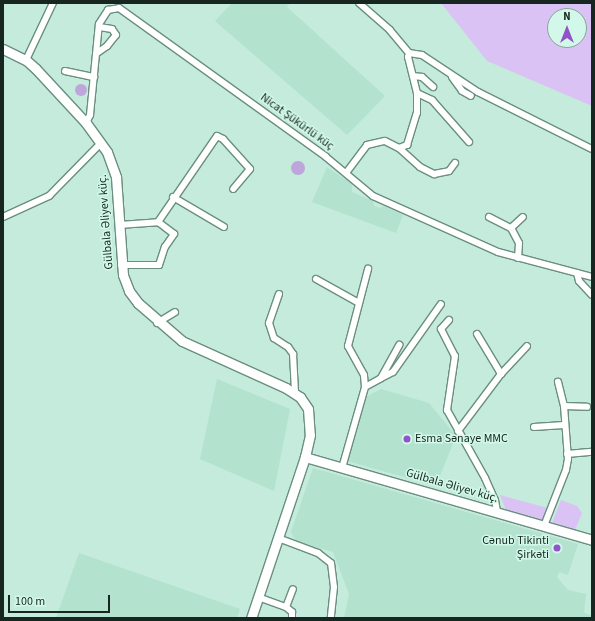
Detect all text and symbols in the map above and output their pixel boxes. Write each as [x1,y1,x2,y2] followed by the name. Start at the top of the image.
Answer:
[547,8,587,48] north arrow
[563,9,571,24] text: N
[257,90,337,154] street label: Nicat Şükürlü küç
[95,174,117,270] street label: Gülbala Əliyev küç.
[415,432,508,446] place label: Esma Sənaye MMC
[402,434,412,444] marker: Esma Sənaye MMC
[404,466,500,506] street label: Gülbala Əliyev küç.
[482,534,549,562] place label: Cənub Tikinti Şirkəti
[552,543,562,553] marker: Cənub Tikinti Şirkəti
[10,587,112,613] scale bar
[15,593,45,610] text: 100 m

